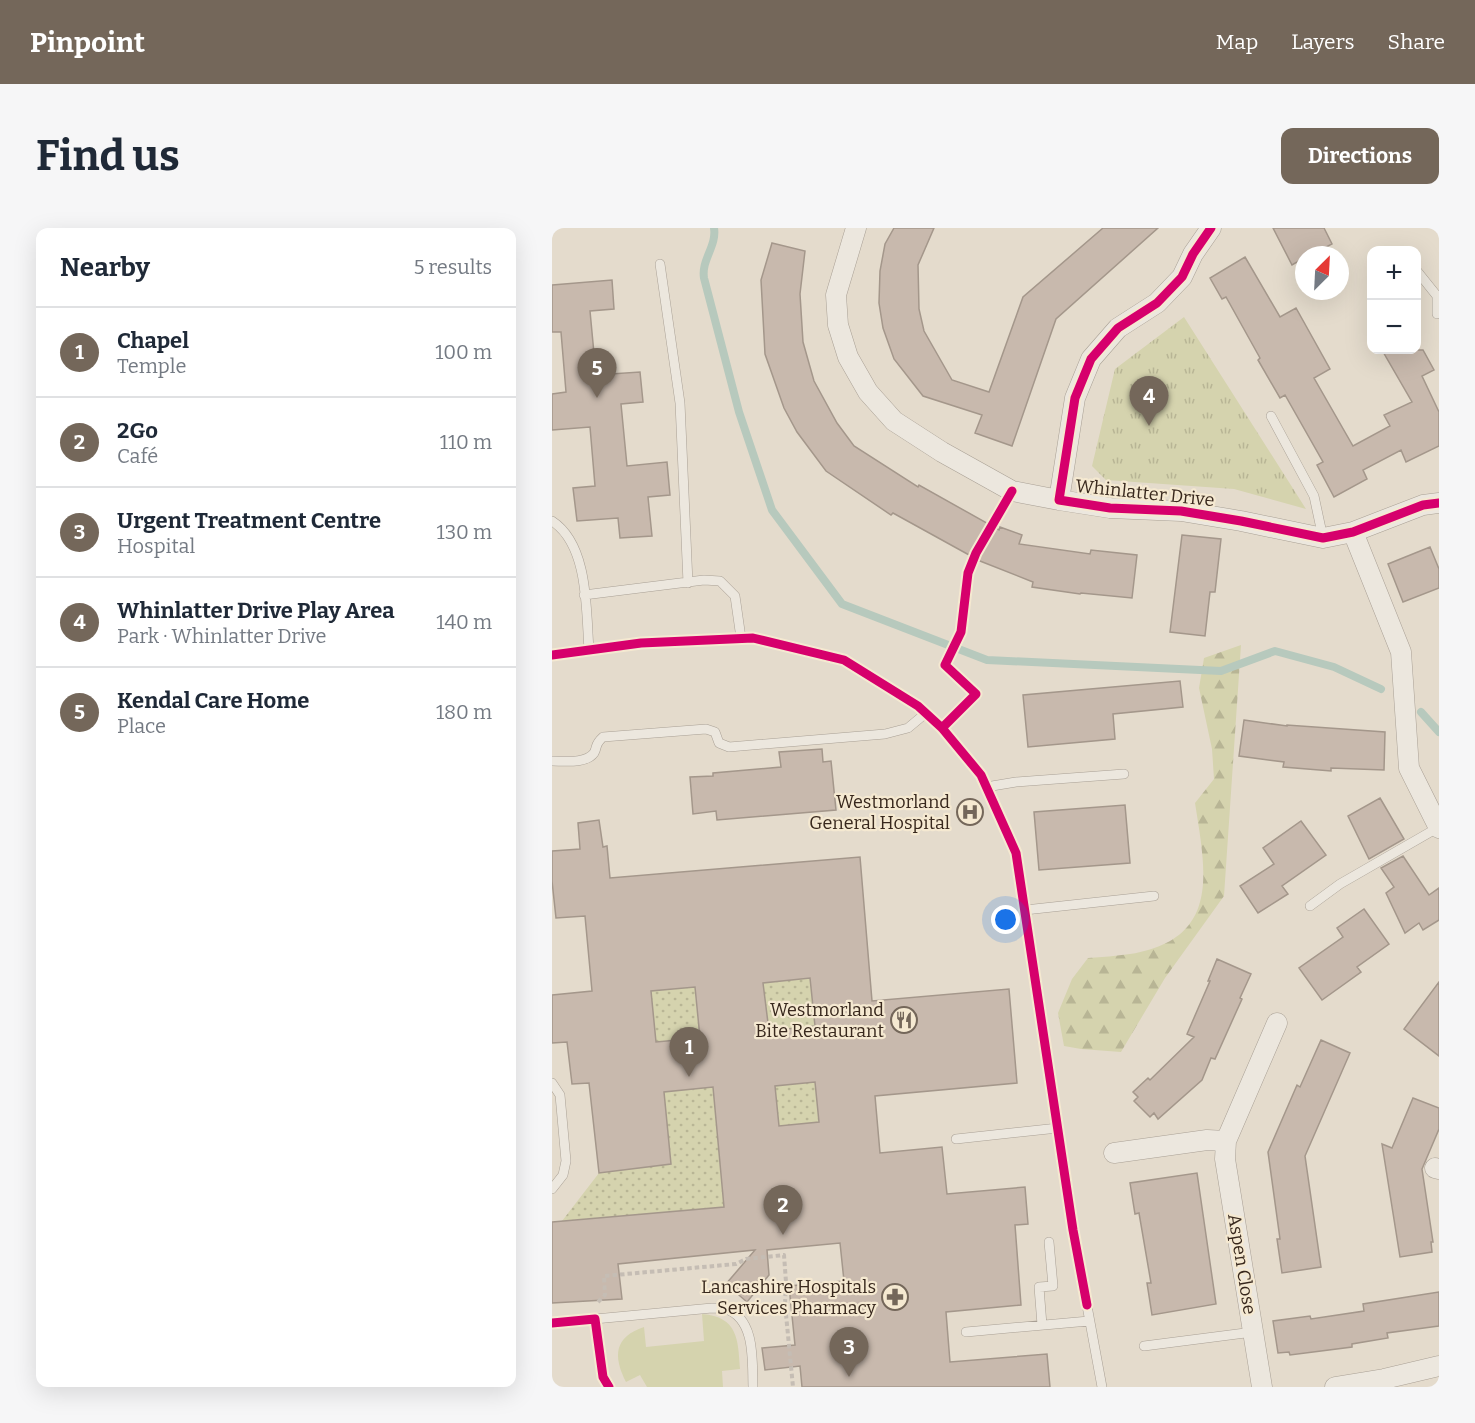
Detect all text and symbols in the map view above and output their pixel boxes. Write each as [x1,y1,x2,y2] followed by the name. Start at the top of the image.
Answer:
[30,26,145,59] text: Pinpoint
[1216,29,1258,55] text: Map
[1291,29,1355,55] text: Layers
[1388,29,1445,55] text: Share
[1281,128,1439,184] button: Directions
[36,131,180,181] text: Find us
[1295,246,1349,300] north arrow
[1367,246,1421,354] map controls
[1367,246,1421,300] button: +
[60,252,150,283] text: Nearby
[414,255,492,279] text: 5 results
[1367,300,1421,354] button: −
[117,327,189,354] text: Chapel
[75,340,84,364] text: 1
[435,340,492,364] text: 100 m
[578,348,616,398] pin: 5
[117,354,186,378] text: Temple
[1130,376,1168,426] pin: 4
[117,417,158,444] text: 2Go
[74,430,85,454] text: 2
[440,430,492,454] text: 110 m
[117,444,158,468] text: Café
[1074,475,1216,511] street label: Whinlatter Drive
[117,507,381,534] text: Urgent Treatment Centre
[74,520,85,544] text: 3
[437,520,492,544] text: 130 m
[117,534,195,558] text: Hospital
[117,597,395,624] text: Whinlatter Drive Play Area
[73,610,86,634] text: 4
[436,610,492,634] text: 140 m
[117,624,326,648] text: Park · Whinlatter Drive
[117,687,309,714] text: Kendal Care Home
[74,700,85,724] text: 5
[436,700,492,724] text: 180 m
[117,714,166,738] text: Place
[809,791,950,834] place label: Westmorland General Hospital
[955,797,985,827] hospital icon: Westmorland General Hospital
[991,905,1020,934] your location
[755,999,884,1042] place label: Westmorland Bite Restaurant
[889,1005,919,1035] restaurant icon: Westmorland Bite Restaurant
[670,1028,708,1077] pin: 1
[764,1186,802,1235] pin: 2
[1223,1212,1261,1316] street label: Aspen Close
[701,1276,876,1319] place label: Lancashire Hospitals Services Pharmacy
[880,1282,910,1312] pharmacy icon: Lancashire Hospitals Services Pharmacy
[830,1328,868,1377] pin: 3

